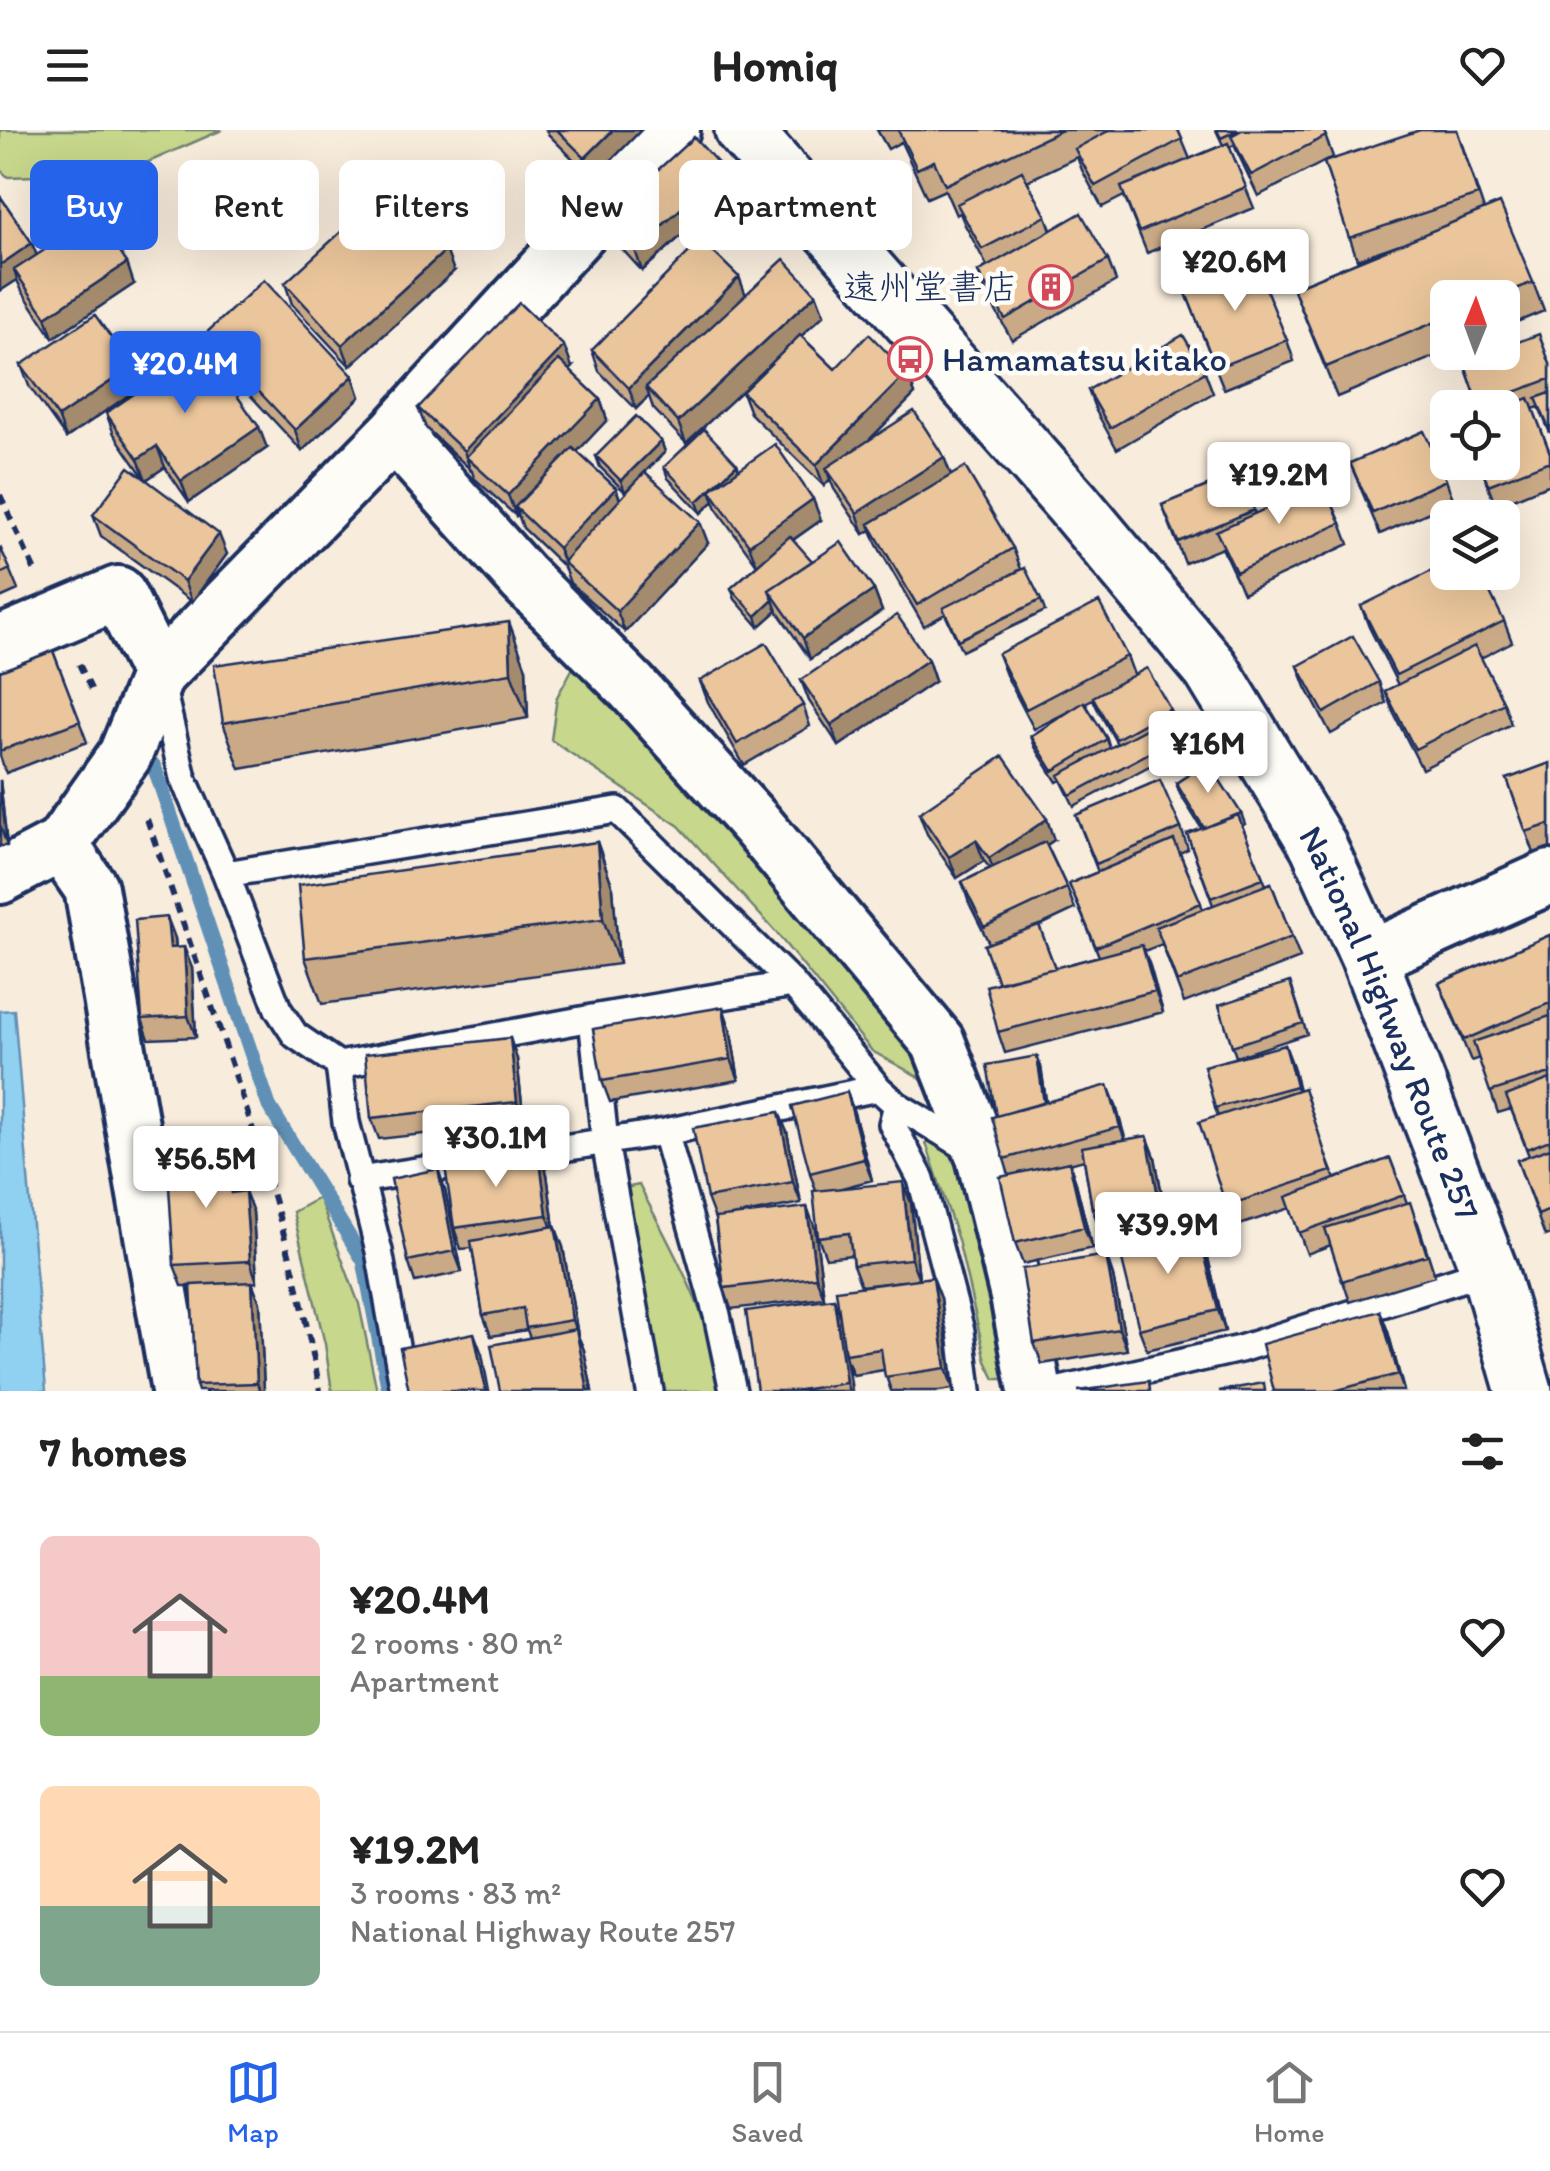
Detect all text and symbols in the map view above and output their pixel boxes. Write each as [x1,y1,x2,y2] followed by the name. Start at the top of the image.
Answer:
[40,38,95,93] icon: menu
[712,38,838,92] text: Homiq
[1455,38,1510,93] icon: heart
[30,160,158,250] chip: Buy
[178,160,319,250] chip: Rent
[339,160,505,250] chip: Filters
[525,160,659,250] chip: New
[679,160,912,250] chip: Apartment
[1154,229,1316,314] pin: ¥20.6M
[1183,242,1287,280] text: ¥20.6M
[1028,264,1074,310] building icon: 遠州堂書店
[843,266,1018,308] place label: 遠州堂書店
[1430,280,1520,370] north arrow
[1430,280,1520,590] map controls
[104,331,266,416] pin: ¥20.4M
[887,336,933,382] bus stop icon: Hamamatsu kitako
[942,338,1227,380] place label: Hamamatsu kitako
[132,344,238,382] text: ¥20.4M
[1430,390,1520,480] button: locate
[1198,442,1360,527] pin: ¥19.2M
[1229,455,1329,493] text: ¥19.2M
[1430,500,1520,590] button: layers
[1149,711,1267,796] pin: ¥16M
[1171,724,1245,762] text: ¥16M
[1290,818,1489,1226] street label: National Highway Route 257
[415,1105,577,1190] pin: ¥30.1M
[445,1118,547,1156] text: ¥30.1M
[125,1126,287,1211] pin: ¥56.5M
[155,1139,257,1177] text: ¥56.5M
[1087,1192,1249,1277] pin: ¥39.9M
[1117,1205,1219,1243] text: ¥39.9M
[1455,1424,1510,1479] icon: filters
[40,1426,187,1477] text: 7 homes
[350,1573,490,1624] text: ¥20.4M
[120,1576,240,1696] icon: home
[1455,1609,1510,1664] icon: heart
[350,1624,563,1662] text: 2 rooms · 80 m²
[350,1662,499,1700] text: Apartment
[350,1823,480,1874] text: ¥19.2M
[120,1826,240,1946] icon: home
[1455,1859,1510,1914] icon: heart
[350,1874,561,1912] text: 3 rooms · 83 m²
[350,1912,735,1950] text: National Highway Route 257
[226,2055,281,2149] tab: Map
[732,2055,803,2149] tab: Saved
[1254,2055,1325,2149] tab: Home

